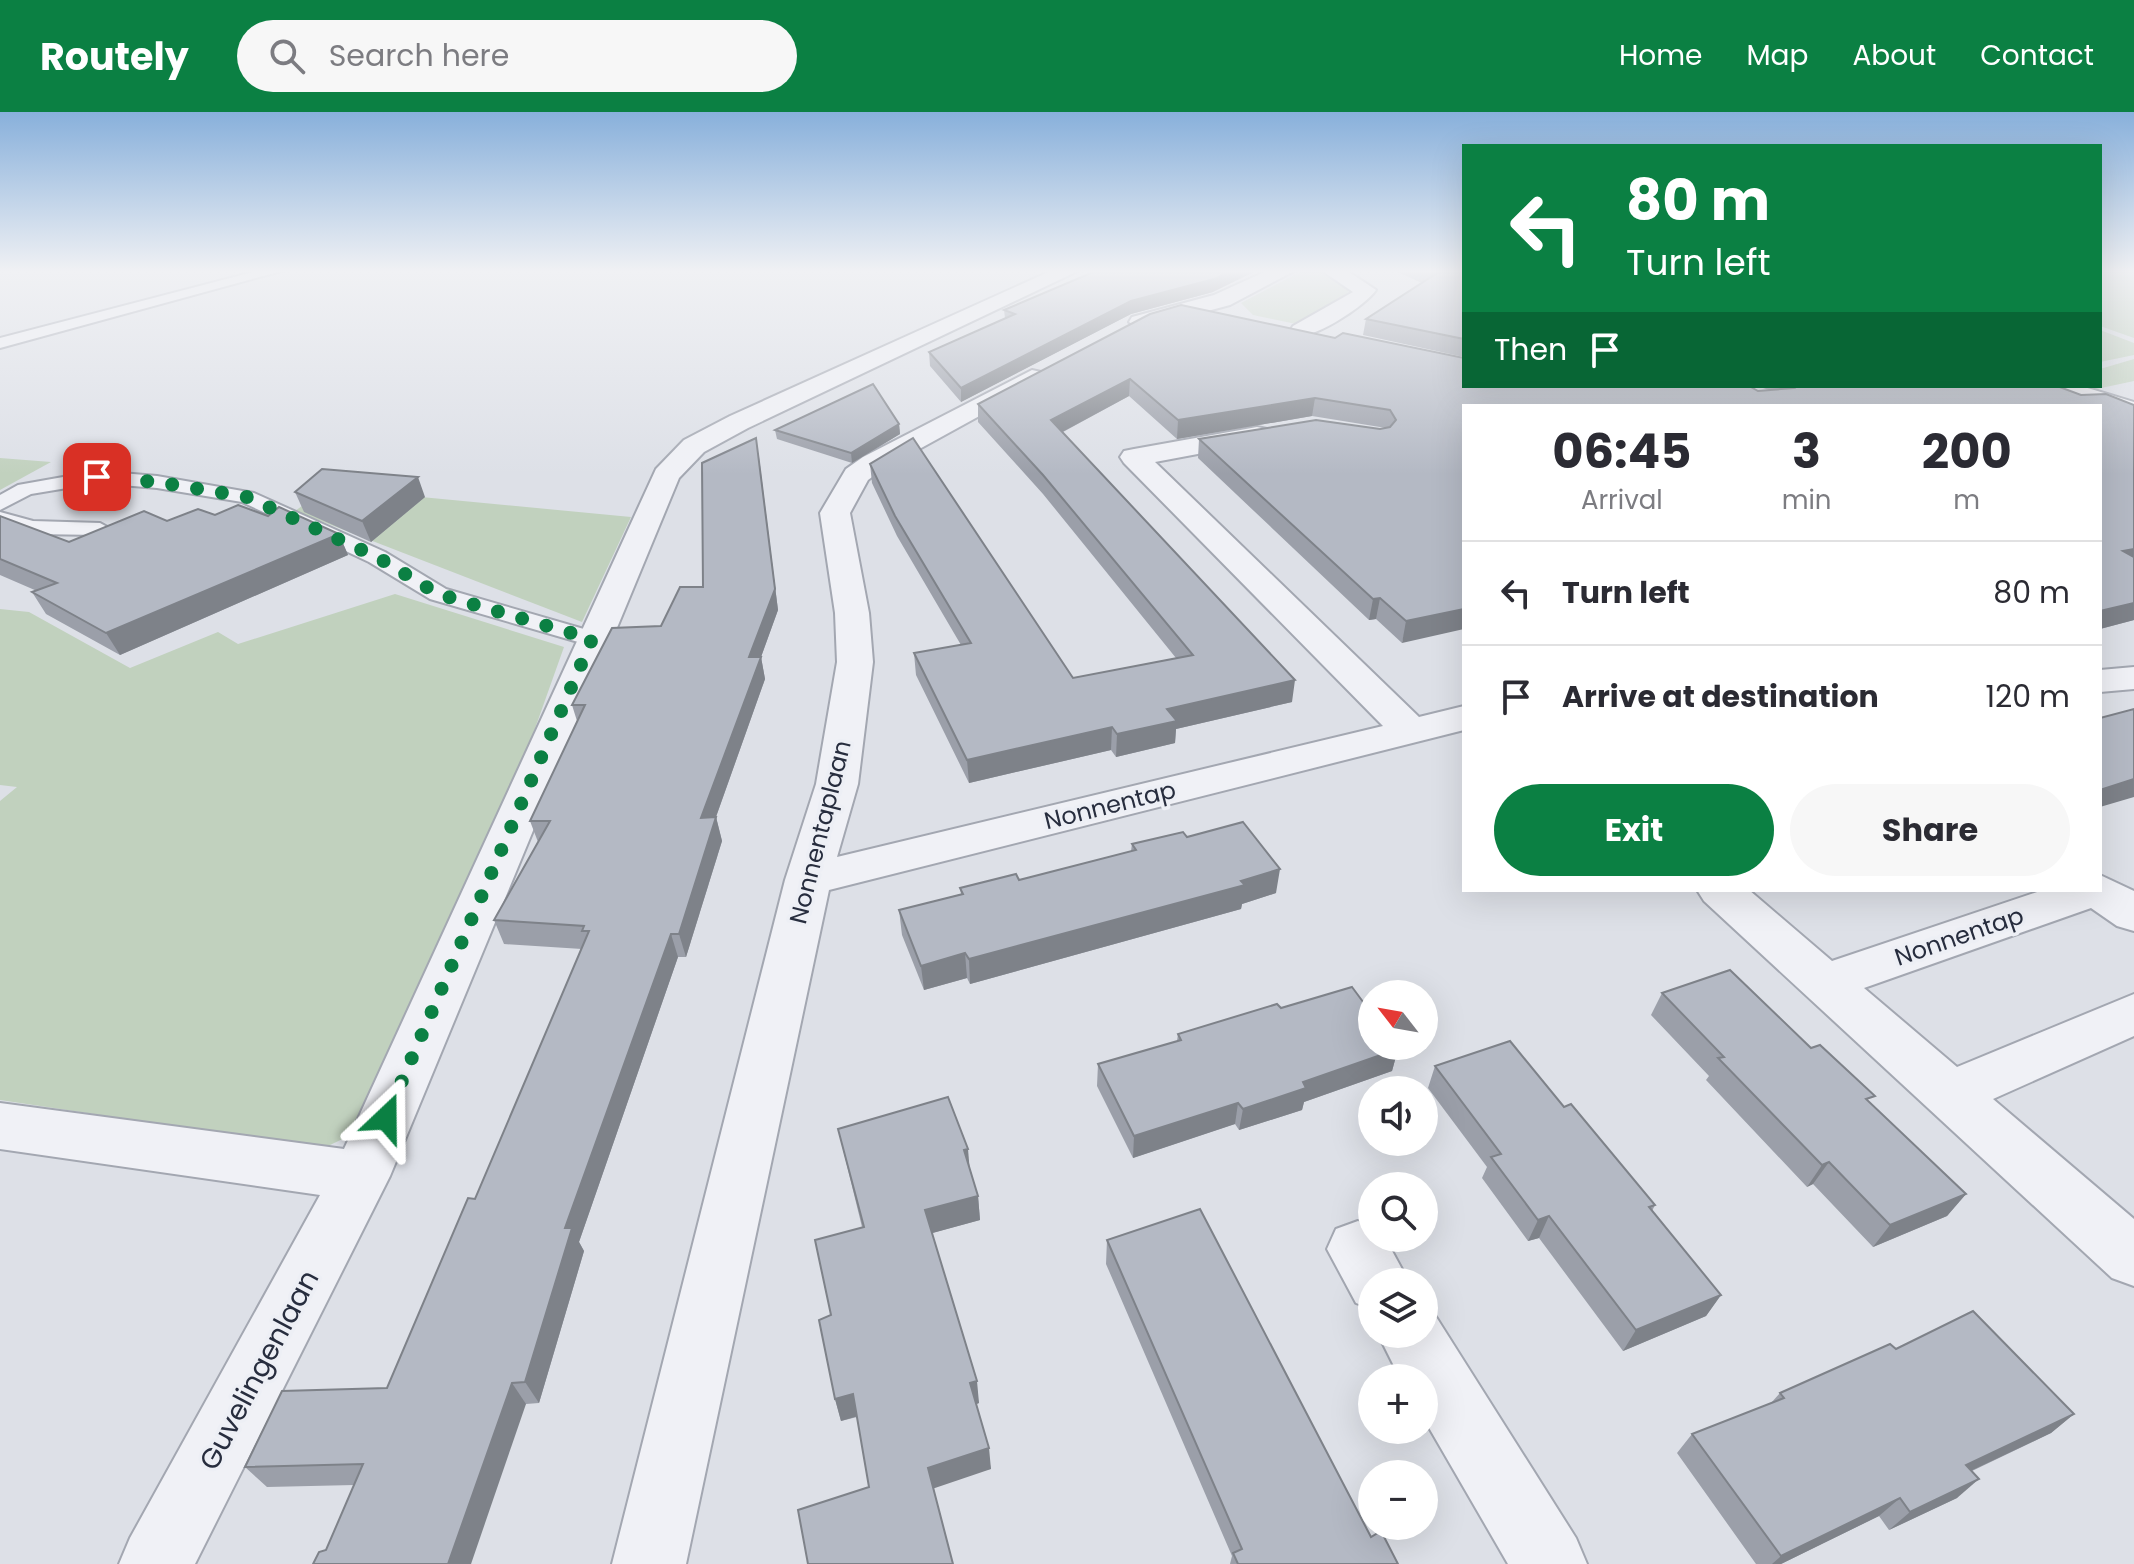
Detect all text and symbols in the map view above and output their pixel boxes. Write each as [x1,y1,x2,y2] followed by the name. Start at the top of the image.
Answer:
[237,20,797,92] search box
[40,30,189,83] text: Routely
[265,34,309,78] icon: search
[329,34,509,77] text: Search here
[1619,36,1702,75] text: Home
[1746,36,1808,75] text: Map
[1852,36,1936,75] text: About
[1980,36,2094,75] text: Contact
[1626,161,1770,240] text: 80 m
[1494,176,1598,280] icon: left
[1626,237,1771,288] text: Turn left
[1494,328,1567,371] text: Then
[1583,328,1627,372] icon: arrive
[1552,418,1691,485] text: 06:45
[1792,418,1821,485] text: 3
[1922,418,2012,485] text: 200
[63,443,131,511] pin
[75,455,119,499] icon: arrive
[1581,482,1663,518] text: Arrival
[1782,482,1832,518] text: min
[1953,482,1980,518] text: m
[1494,571,1538,615] icon: left
[1562,571,1690,614] text: Turn left
[1993,571,2070,614] text: 80 m
[1494,675,1538,719] icon: arrive
[1562,675,1879,718] text: Arrive at destination
[1985,675,2070,718] text: 120 m
[781,737,859,927] street label: Nonnentaplaan
[1041,773,1179,837] street label: Nonnentap
[1494,784,1774,876] button: Exit
[1790,784,2070,876] button: Share
[1890,899,2028,973] street label: Nonnentap
[1358,980,1438,1060] north arrow
[1358,980,1438,1540] map controls
[344,1076,428,1160] position arrow
[1358,1076,1438,1156] button: sound
[1358,1172,1438,1252] button: search
[190,1263,328,1477] street label: Guvelingenlaan
[1358,1268,1438,1348] button: layers
[1358,1364,1438,1444] button: +
[1358,1460,1438,1540] button: −

